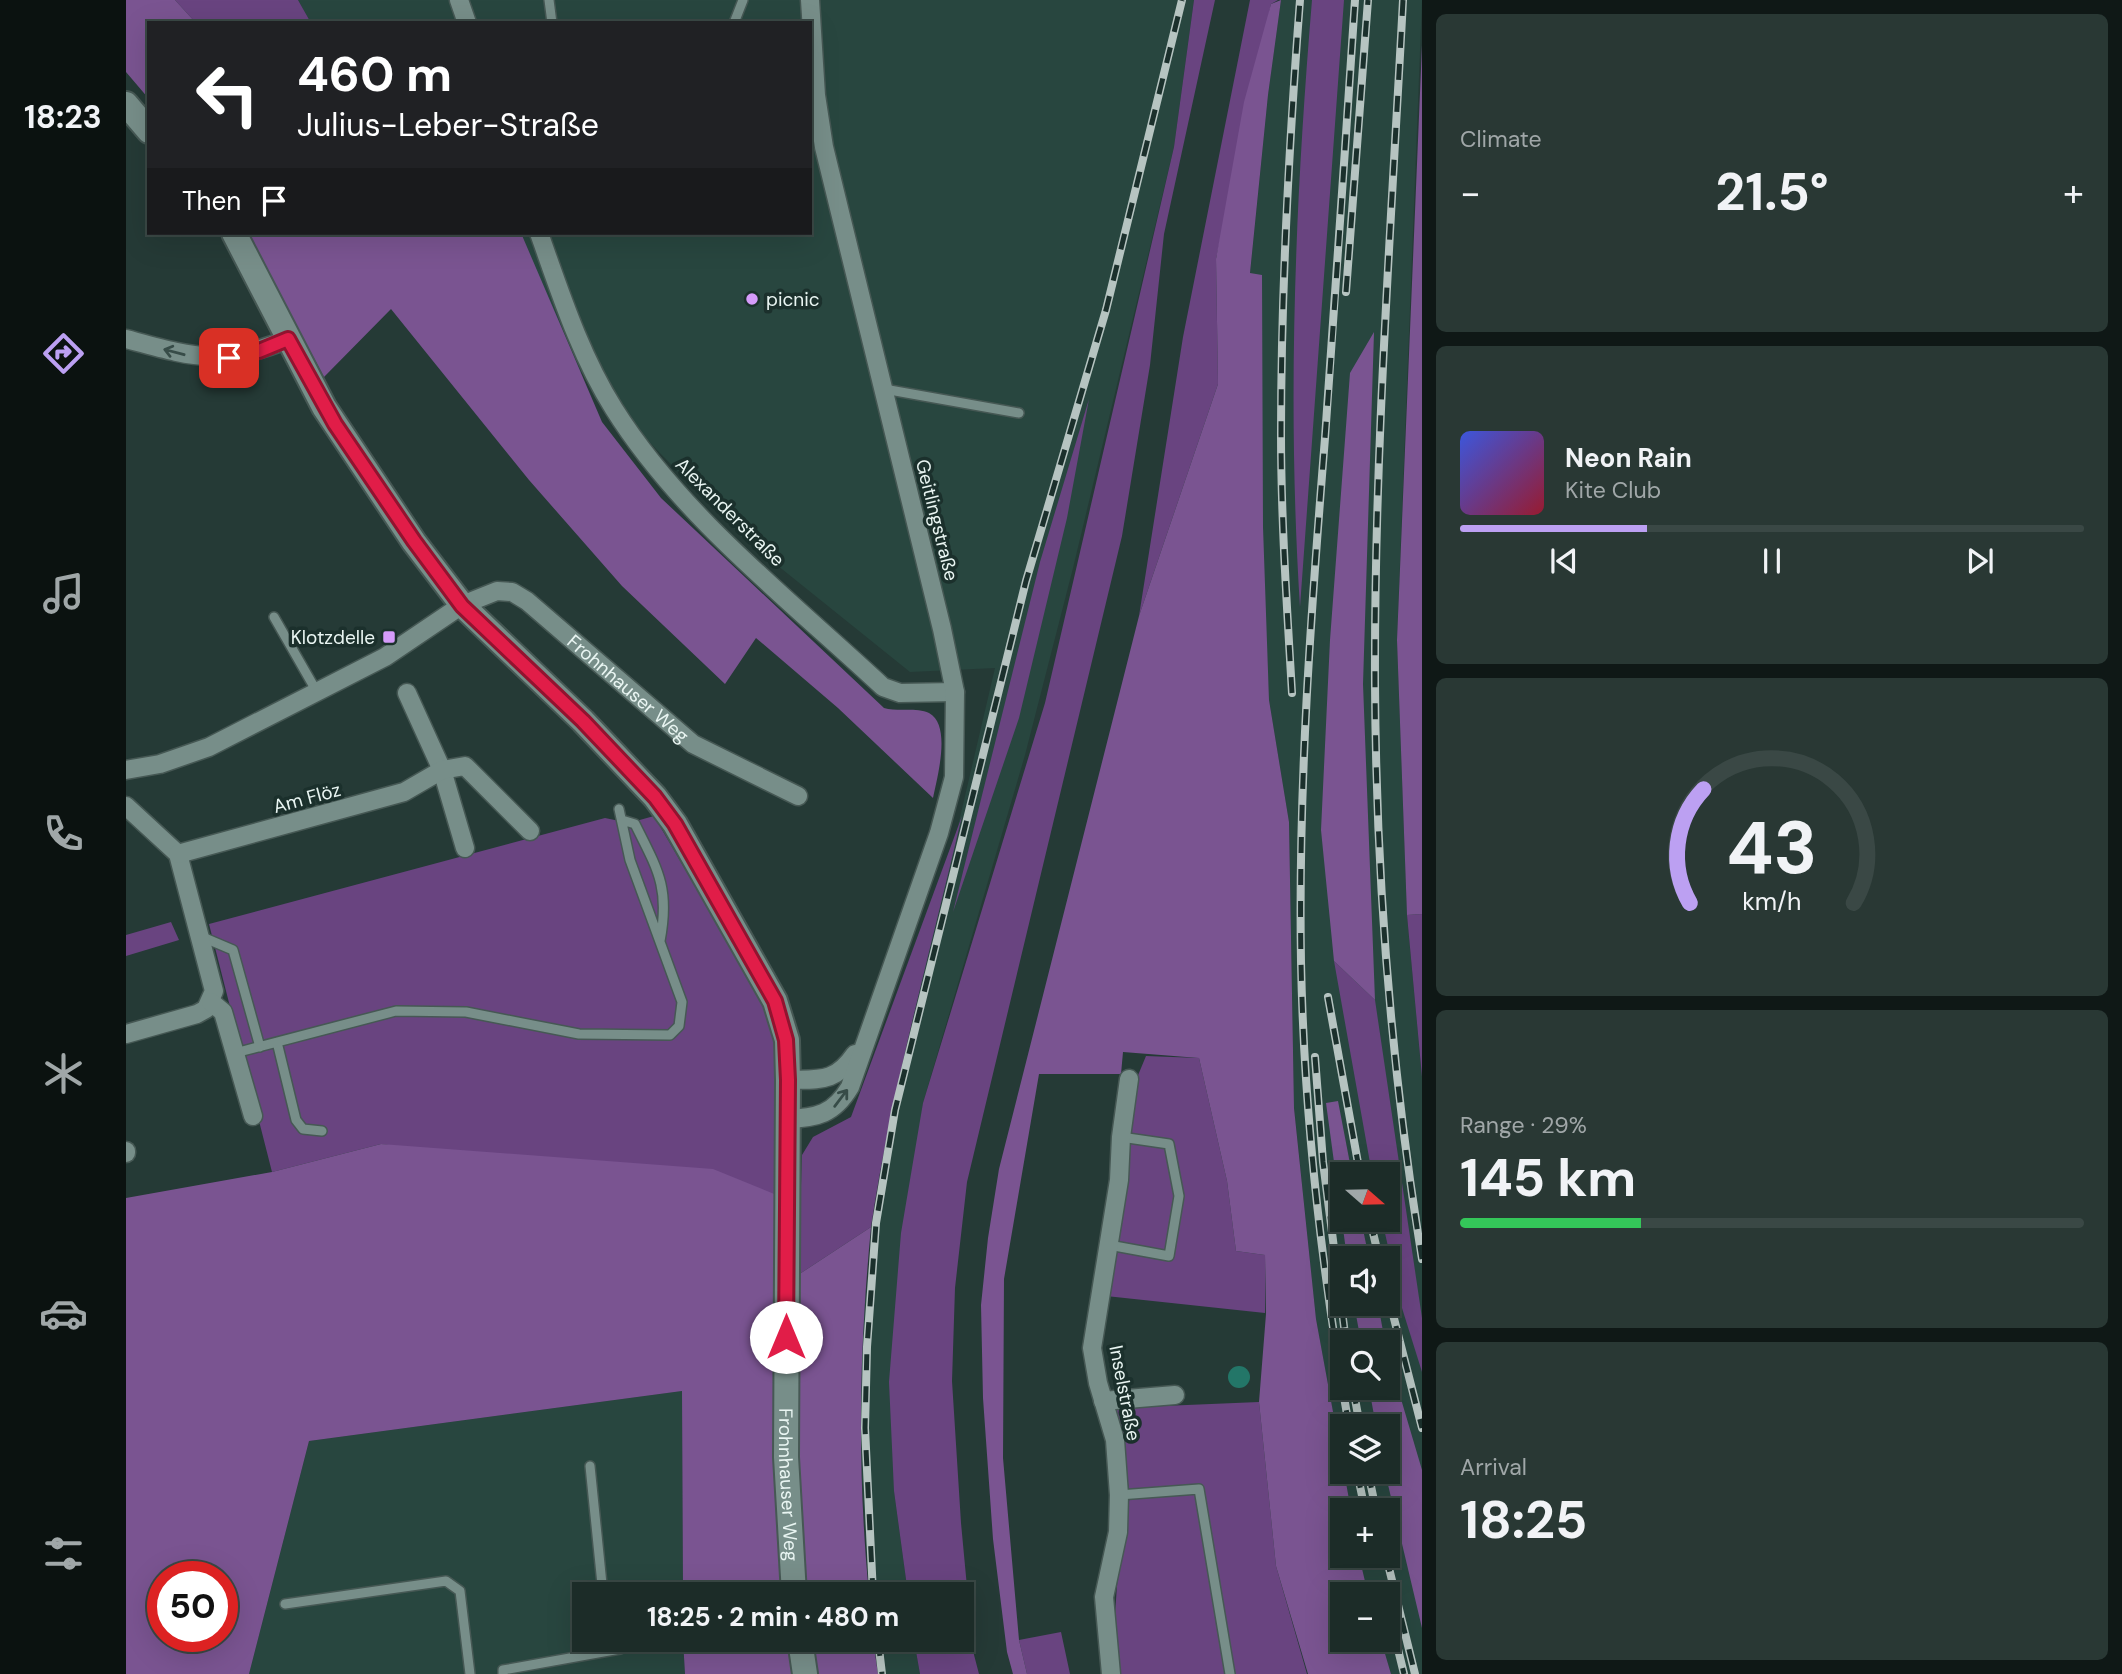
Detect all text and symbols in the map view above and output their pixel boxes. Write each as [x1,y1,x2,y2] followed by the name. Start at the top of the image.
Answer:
[297,42,452,106] text: 460 m
[182,49,273,140] icon: left
[24,96,102,138] text: 18:23
[297,104,599,146] text: Julius-Leber-Straße
[1460,124,1542,154] text: Climate
[1715,158,1829,226] text: 21.5°
[1460,168,1481,218] text: −
[2063,168,2084,218] text: +
[255,182,293,220] icon: arrive
[182,184,241,218] text: Then
[766,287,820,312] place label: picnic
[744,291,760,307] marker: picnic
[199,328,259,388] pin
[39,329,88,378] icon: directions
[210,339,248,377] icon: arrive
[164,345,186,358] one-way arrow
[1565,441,1692,475] text: Neon Rain
[670,452,790,572] street label: Alexanderstraße
[910,457,964,583] street label: Geitlingstraße
[1565,475,1661,505] text: Kite Club
[1545,542,1583,580] icon: previous
[1753,542,1791,580] icon: pause
[1961,542,1999,580] icon: next
[39,569,88,618] icon: music
[291,625,375,650] place label: Klotzdelle
[381,629,397,645] marker: Klotzdelle
[562,629,695,748] street label: Frohnhauser Weg
[270,777,344,819] street label: Am Flöz
[1726,801,1818,896] text: 43
[39,809,88,858] icon: phone
[1742,885,1802,918] text: km/h
[39,1049,88,1098] icon: climate
[833,1089,848,1108] one-way arrow
[1460,1110,1587,1140] text: Range · 29%
[1460,1144,1636,1212] text: 145 km
[1330,1162,1400,1232] north arrow
[1330,1162,1400,1652] map controls
[1330,1246,1400,1316] button: sound
[39,1289,88,1338] icon: car
[749,1300,823,1374] position arrow
[1330,1330,1400,1400] button: search
[1103,1343,1147,1443] street label: Inselstraße
[773,1408,805,1562] street label: Frohnhauser Weg
[1330,1414,1400,1484] button: layers
[1460,1452,1527,1482] text: Arrival
[1460,1486,1587,1554] text: 18:25
[1330,1498,1400,1568] button: +
[39,1529,88,1578] icon: filters
[147,1561,238,1652] speed limit sign: 50
[1330,1582,1400,1652] button: −
[647,1600,899,1634] text: 18:25 · 2 min · 480 m

